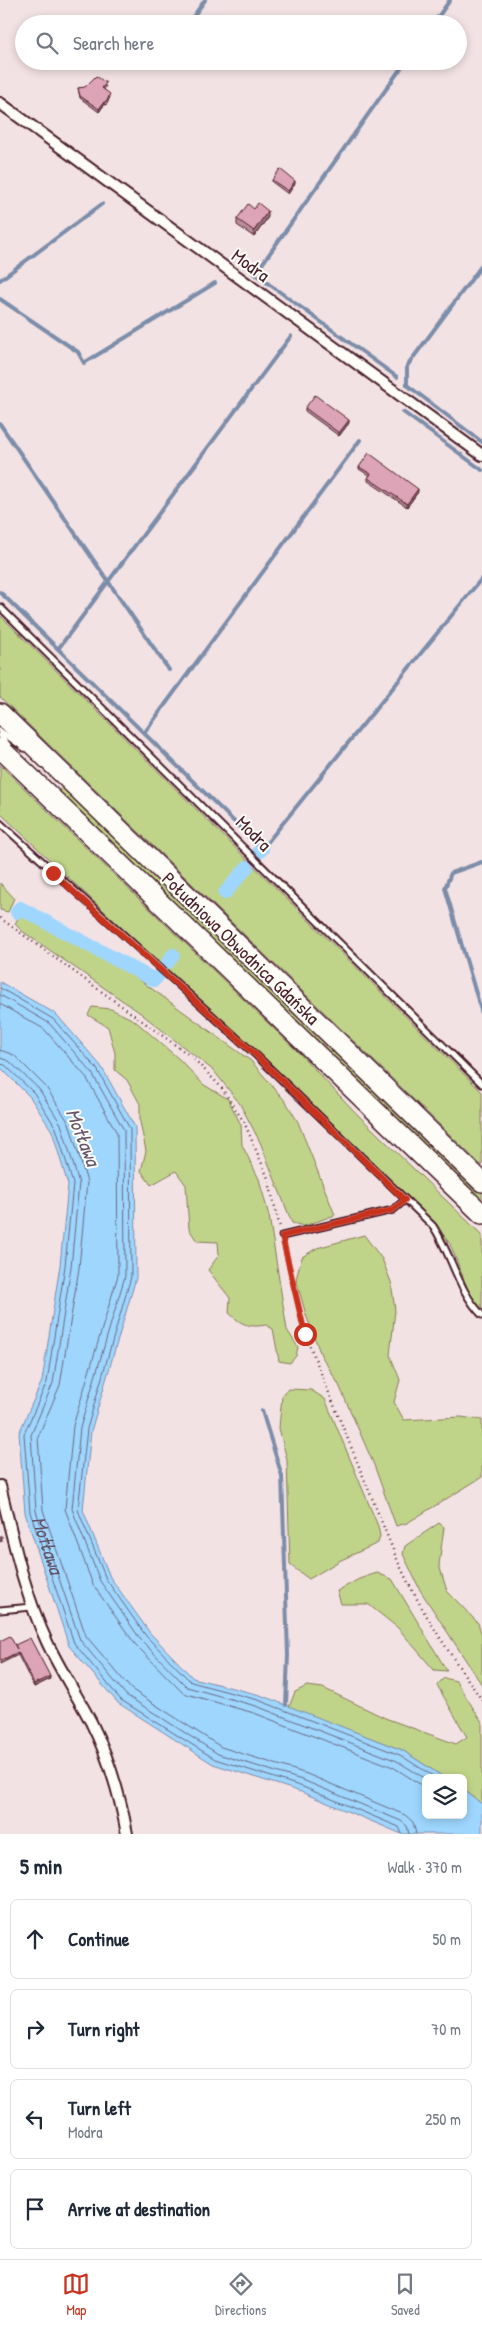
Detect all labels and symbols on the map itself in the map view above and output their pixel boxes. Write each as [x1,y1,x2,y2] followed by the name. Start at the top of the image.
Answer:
[227,242,276,288] street label: Modra
[230,809,278,857] street label: Modra
[42,862,65,885] route end
[157,866,326,1031] street label: Południowa Obwodnica Gdańska
[60,1104,108,1171] water label: Motława
[294,1323,317,1346] route start
[26,1512,71,1579] water label: Motława

